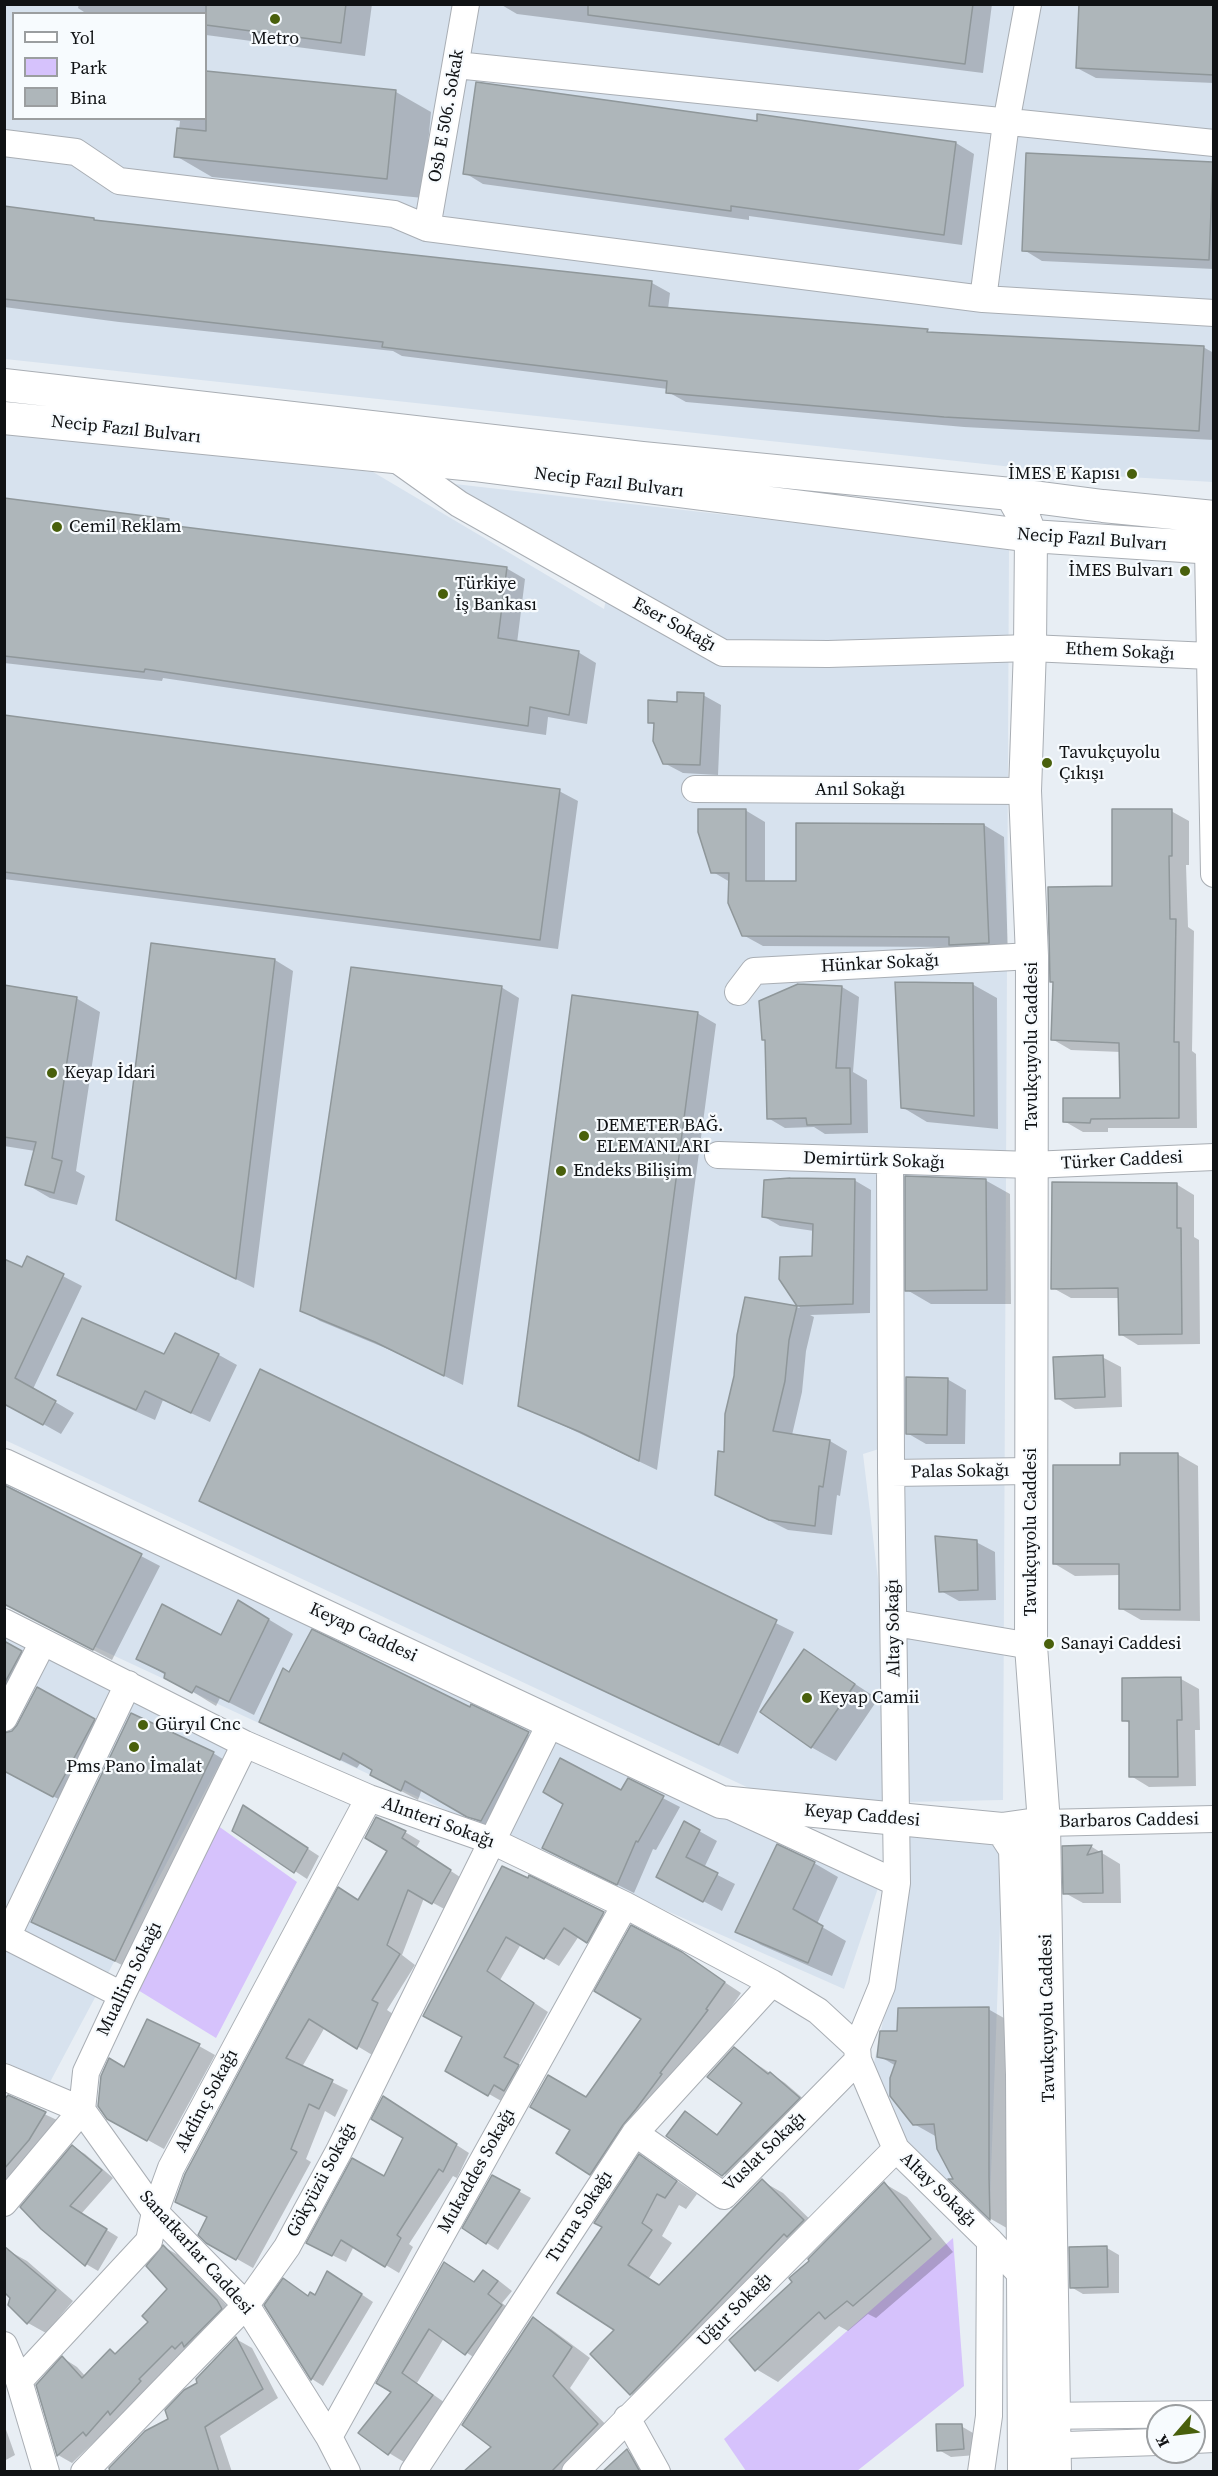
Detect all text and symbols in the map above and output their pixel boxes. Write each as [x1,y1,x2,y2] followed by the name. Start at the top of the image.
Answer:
[12,12,207,120] legend
[268,12,282,26] marker: Metro
[70,25,95,50] text: Yol
[251,28,299,50] place label: Metro
[425,48,469,184] street label: Osb E 506. Sokak
[70,55,107,80] text: Park
[70,85,107,110] text: Bina
[50,411,202,449] street label: Necip Fazıl Bulvarı
[533,463,685,503] street label: Necip Fazıl Bulvarı
[1008,463,1120,485] place label: İMES E Kapısı
[1125,467,1139,481] marker: İMES E Kapısı
[69,516,182,538] place label: Cemil Reklam
[50,520,64,534] marker: Cemil Reklam
[1016,524,1168,556] street label: Necip Fazıl Bulvarı
[1068,560,1173,582] place label: İMES Bulvarı
[1178,564,1192,578] marker: İMES Bulvarı
[455,573,537,616] place label: Türkiye İş Bankası
[436,587,450,601] marker: Türkiye İş Bankası
[628,593,720,657] street label: Eser Sokağı
[1065,638,1175,666] street label: Ethem Sokağı
[1059,742,1160,784] place label: Tavukçuyolu Çıkışı
[1040,756,1054,770] marker: Tavukçuyolu Çıkışı
[815,779,905,801] street label: Anıl Sokağı
[820,950,940,978] street label: Hünkar Sokağı
[1021,962,1043,1130] street label: Tavukçuyolu Caddesi
[64,1062,155,1084] place label: Keyap İdari
[45,1066,59,1080] marker: Keyap İdari
[596,1115,723,1158] place label: DEMETER BAĞ. ELEMANLARI
[577,1129,591,1143] marker: DEMETER BAĞ. ELEMANLARI
[1060,1147,1184,1175] street label: Türker Caddesi
[803,1148,945,1174] street label: Demirtürk Sokağı
[573,1160,692,1182] place label: Endeks Bilişim
[554,1164,568,1178] marker: Endeks Bilişim
[1020,1448,1042,1616] street label: Tavukçuyolu Caddesi
[911,1460,1009,1484] street label: Palas Sokağı
[882,1579,906,1677] street label: Altay Sokağı
[306,1599,420,1667] street label: Keyap Caddesi
[1061,1633,1181,1655] place label: Sanayi Caddesi
[1042,1637,1056,1651] marker: Sanayi Caddesi
[819,1687,919,1709] place label: Keyap Camii
[800,1691,814,1705] marker: Keyap Camii
[155,1714,241,1736] place label: Güryıl Cnc
[136,1718,150,1732] marker: Güryıl Cnc
[127,1740,141,1754] marker: Pms Pano İmalat
[66,1756,202,1778] place label: Pms Pano İmalat
[379,1793,497,1853] street label: Alınteri Sokağı
[803,1800,921,1832] street label: Keyap Caddesi
[1059,1809,1199,1833] street label: Barbaros Caddesi
[93,1918,167,2040] street label: Muallim Sokağı
[1036,1934,1060,2102] street label: Tavukçuyolu Caddesi
[171,2046,243,2156] street label: Akdinç Sokağı
[434,2105,520,2237] street label: Mukaddes Sokağı
[719,2107,811,2197] street label: Vuslat Sokağı
[283,2119,361,2241] street label: Gökyüzü Sokağı
[895,2148,981,2232] street label: Altay Sokağı
[542,2167,618,2267] street label: Turna Sokağı
[134,2186,258,2320] street label: Sanatkarlar Caddesi
[693,2268,777,2352] street label: Uğur Sokağı
[1146,2404,1206,2464] north arrow
[1150,2431,1174,2452] text: K

